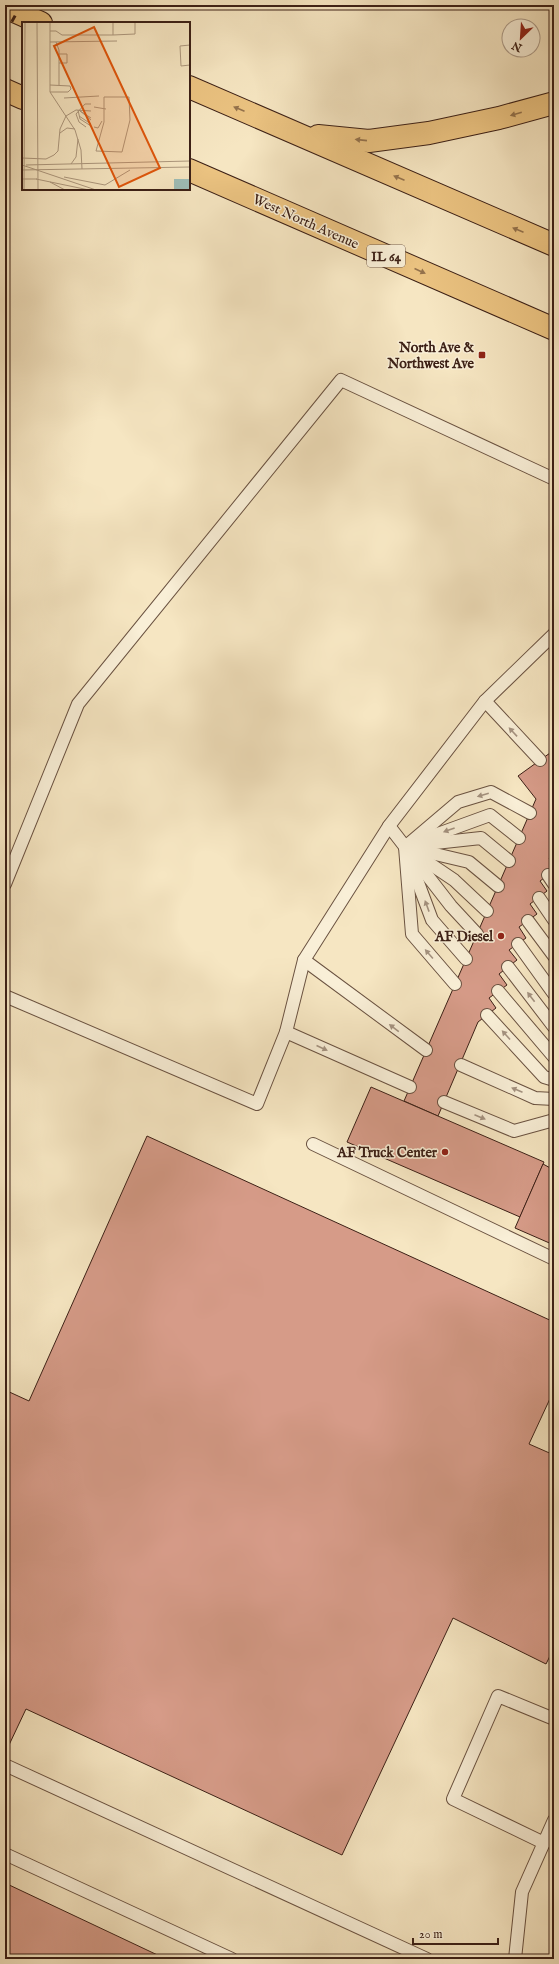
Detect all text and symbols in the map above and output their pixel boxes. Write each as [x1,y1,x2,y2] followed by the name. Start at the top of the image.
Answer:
[501,18,541,58] north arrow
[22,22,190,190] inset map
[509,38,525,55] text: N
[232,105,244,111] one-way arrow
[510,111,523,117] one-way arrow
[355,137,367,144] one-way arrow
[393,175,405,181] one-way arrow
[250,190,362,254] street label: West North Avenue
[512,226,524,232] one-way arrow
[367,245,405,267] road number: IL 64
[414,267,426,274] one-way arrow
[387,339,475,373] place label: North Ave & Northwest Ave
[477,350,487,360] marker: North Ave & Northwest Ave
[508,727,518,737] one-way arrow
[476,792,489,798] one-way arrow
[442,828,454,834] one-way arrow
[423,899,429,911] one-way arrow
[434,928,494,946] place label: AF Diesel
[496,931,506,941] marker: AF Diesel
[425,949,434,959] one-way arrow
[527,992,535,1002] one-way arrow
[389,1024,399,1032] one-way arrow
[501,1030,511,1040] one-way arrow
[316,1045,327,1051] one-way arrow
[510,1086,522,1092] one-way arrow
[475,1114,486,1120] one-way arrow
[336,1144,438,1162] place label: AF Truck Center
[440,1147,450,1157] marker: AF Truck Center
[413,1920,498,1946] scale bar
[419,1927,442,1942] text: 20 m

